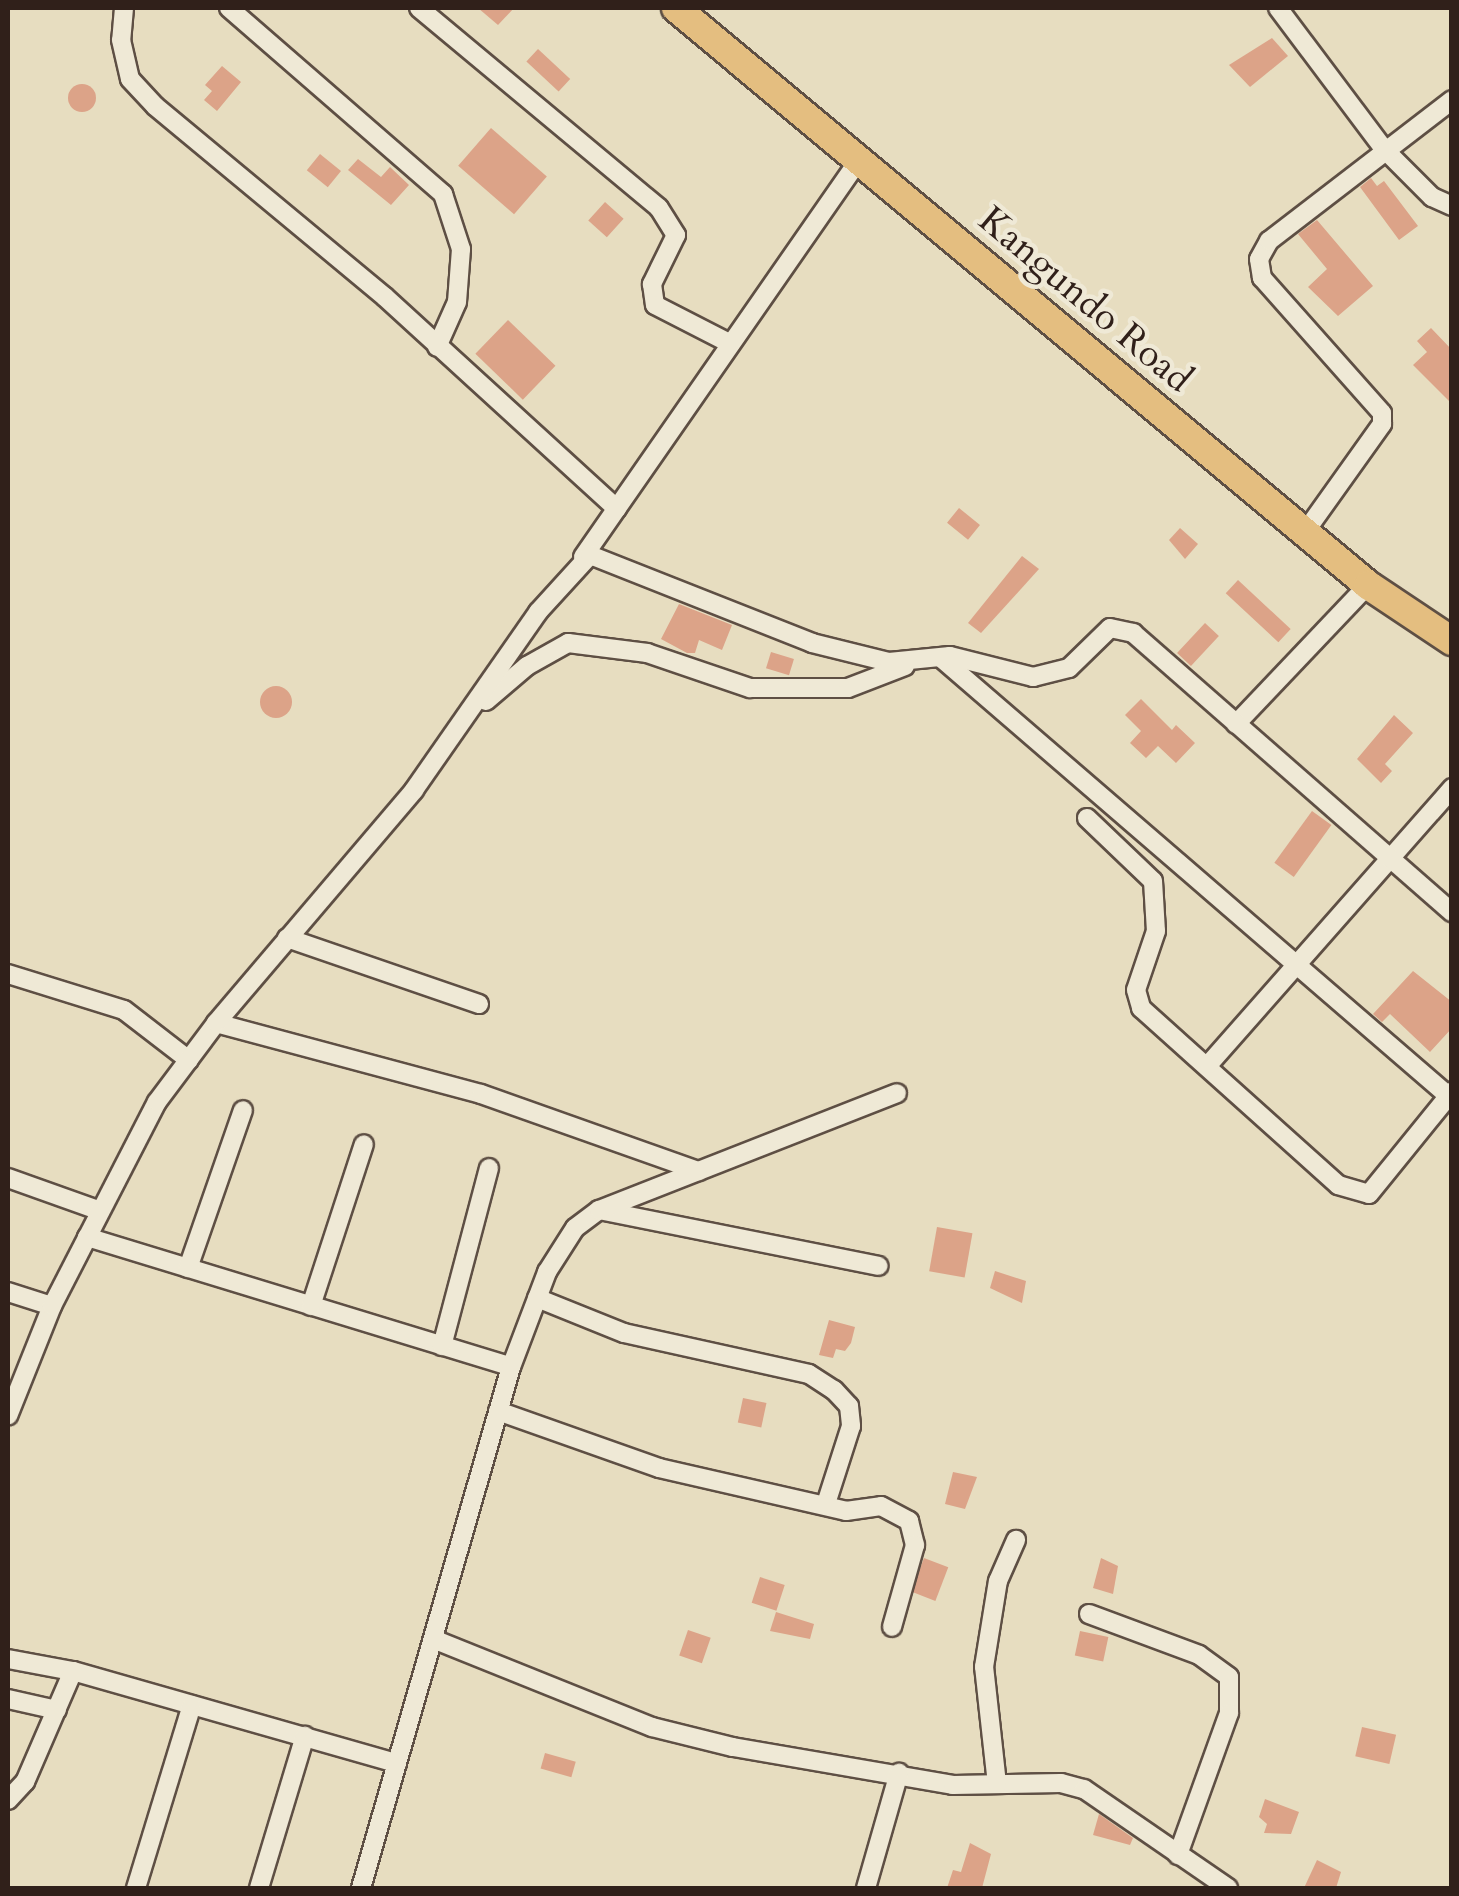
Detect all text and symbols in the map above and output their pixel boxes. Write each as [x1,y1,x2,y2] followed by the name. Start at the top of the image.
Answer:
[969,198,1201,402] street label: Kangundo Road

